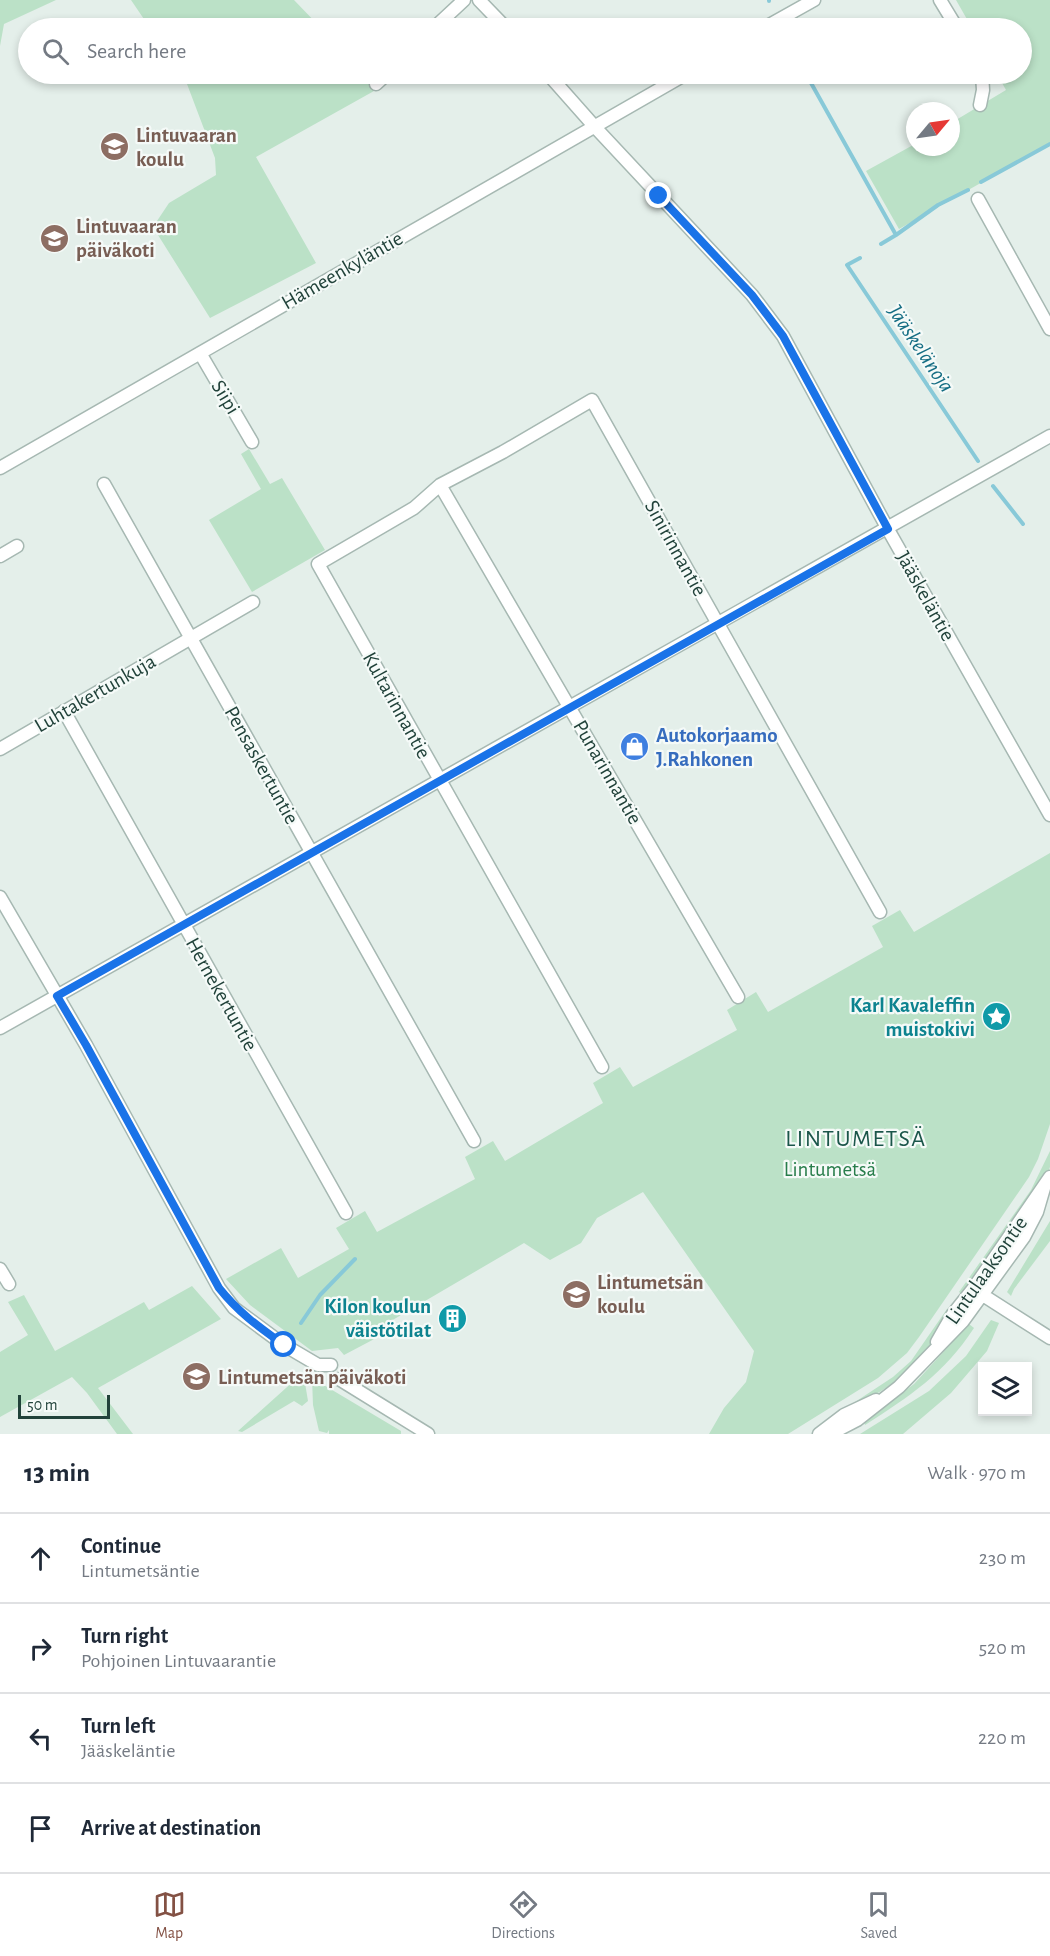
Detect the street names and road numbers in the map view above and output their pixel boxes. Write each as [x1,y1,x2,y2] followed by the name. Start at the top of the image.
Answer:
[278,227,406,314] street label: Hämeenkyläntie
[207,376,244,418] street label: Siipi
[641,497,710,600] street label: Sinirinnantie
[892,548,959,645] street label: Jääskeläntie
[359,648,434,762] street label: Kultarinnantie
[31,650,160,737] street label: Luhtakertunkuja
[221,703,303,828] street label: Pensaskertuntie
[569,717,646,828] street label: Punarinnantie
[182,934,261,1054] street label: Hernekertuntie
[942,1212,1031,1328] street label: Lintulaaksontie

